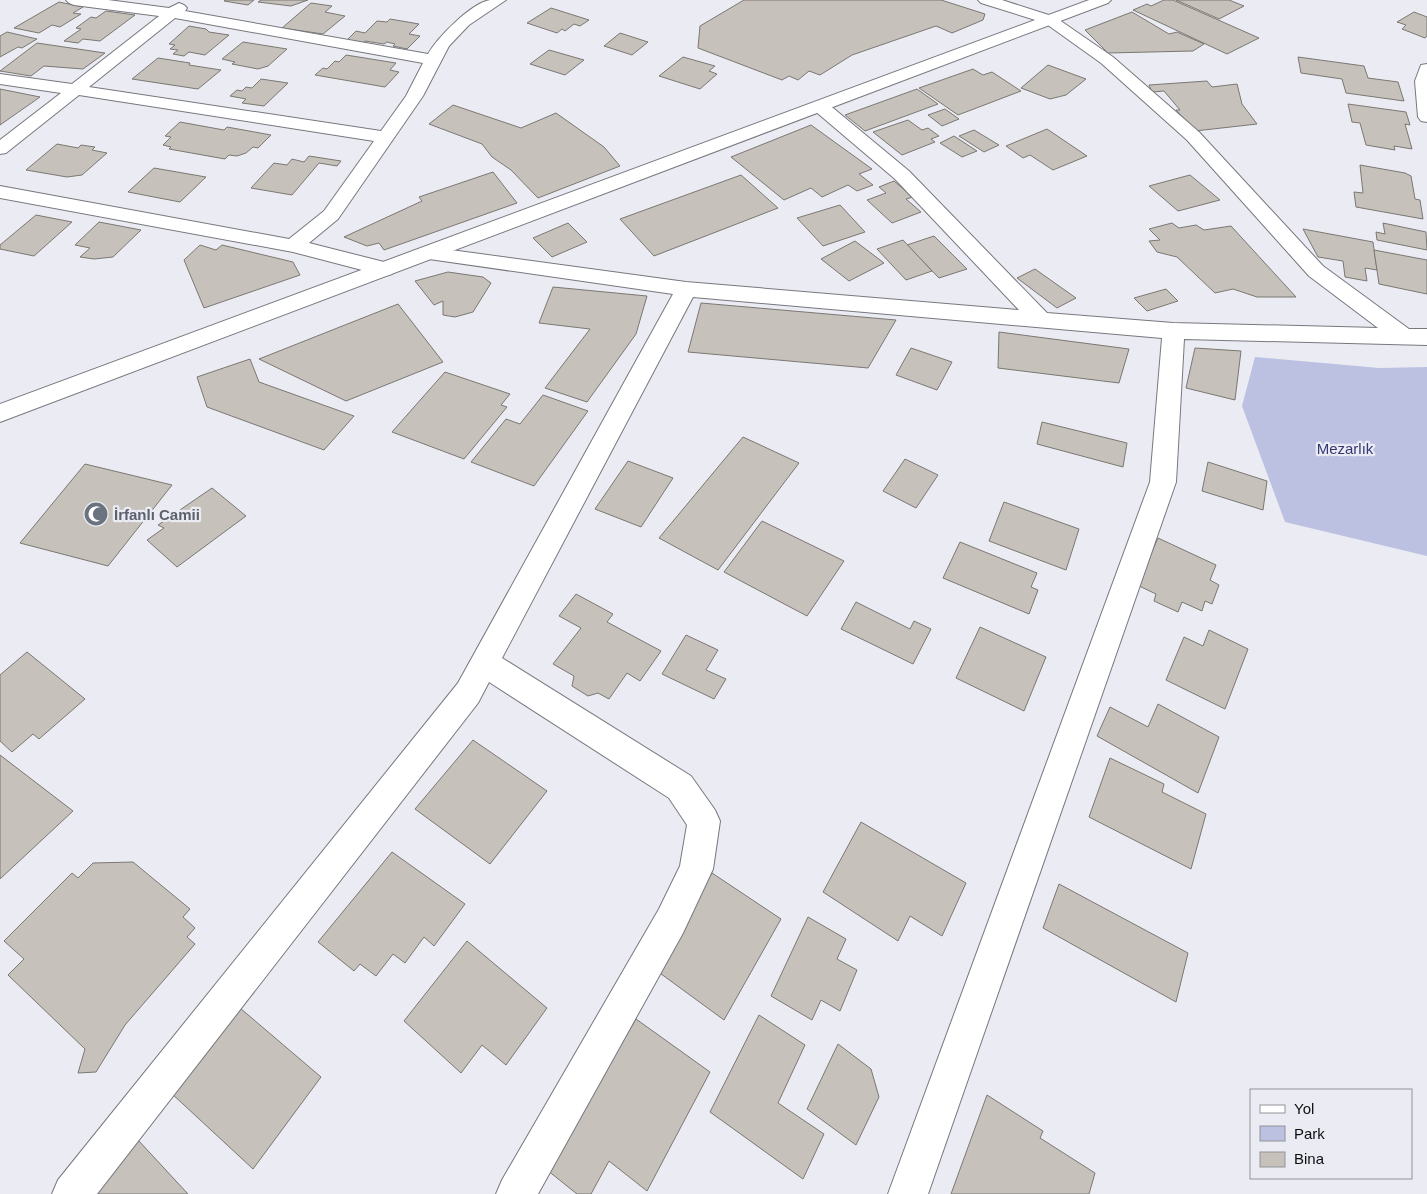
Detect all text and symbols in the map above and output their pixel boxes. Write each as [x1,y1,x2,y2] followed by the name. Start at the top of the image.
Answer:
[1317,440,1374,457] park label: Mezarlık
[83,501,109,527] mosque icon: İrfanlı Camii
[114,506,200,523] place label: İrfanlı Camii
[1250,1089,1412,1179] legend
[1294,1100,1314,1117] text: Yol
[1294,1125,1325,1142] text: Park
[1294,1150,1325,1167] text: Bina

